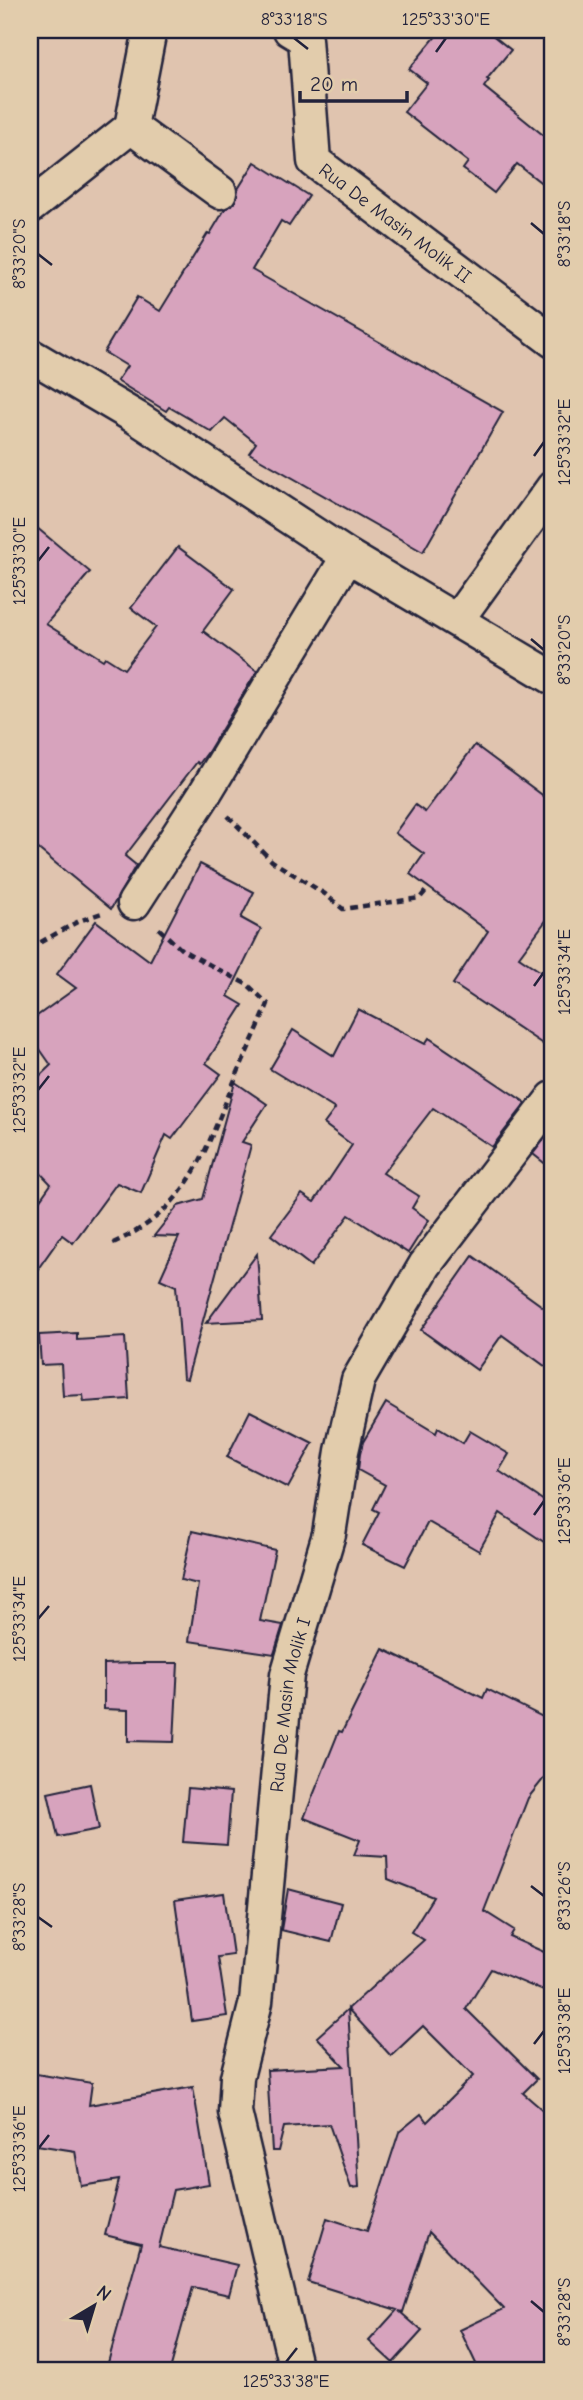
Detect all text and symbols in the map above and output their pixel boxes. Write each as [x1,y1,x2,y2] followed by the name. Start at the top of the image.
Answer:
[261,9,327,30] text: 8°33'18"S
[402,9,490,30] text: 125°33'30"E
[300,60,406,104] scale bar
[310,72,358,96] text: 20 m
[315,159,475,288] street label: Rua De Masin Molik II
[554,201,575,267] text: 8°33'18"S
[9,219,30,289] text: 8°33'20"S
[554,398,575,485] text: 125°33'32"E
[9,517,30,605] text: 125°33'30"E
[554,615,575,685] text: 8°33'20"S
[554,929,575,1015] text: 125°33'34"E
[9,1046,30,1133] text: 125°33'32"E
[554,1457,575,1545] text: 125°33'36"E
[9,1576,30,1662] text: 125°33'34"E
[266,1615,316,1793] street label: Rua De Masin Molik I
[554,1861,575,1931] text: 8°33'26"S
[9,1882,30,1952] text: 8°33'28"S
[554,1988,575,2074] text: 125°33'38"E
[9,2105,30,2193] text: 125°33'36"E
[60,2270,130,2340] north arrow
[554,2277,575,2347] text: 8°33'28"S
[92,2281,116,2306] text: N
[243,2371,329,2392] text: 125°33'38"E

